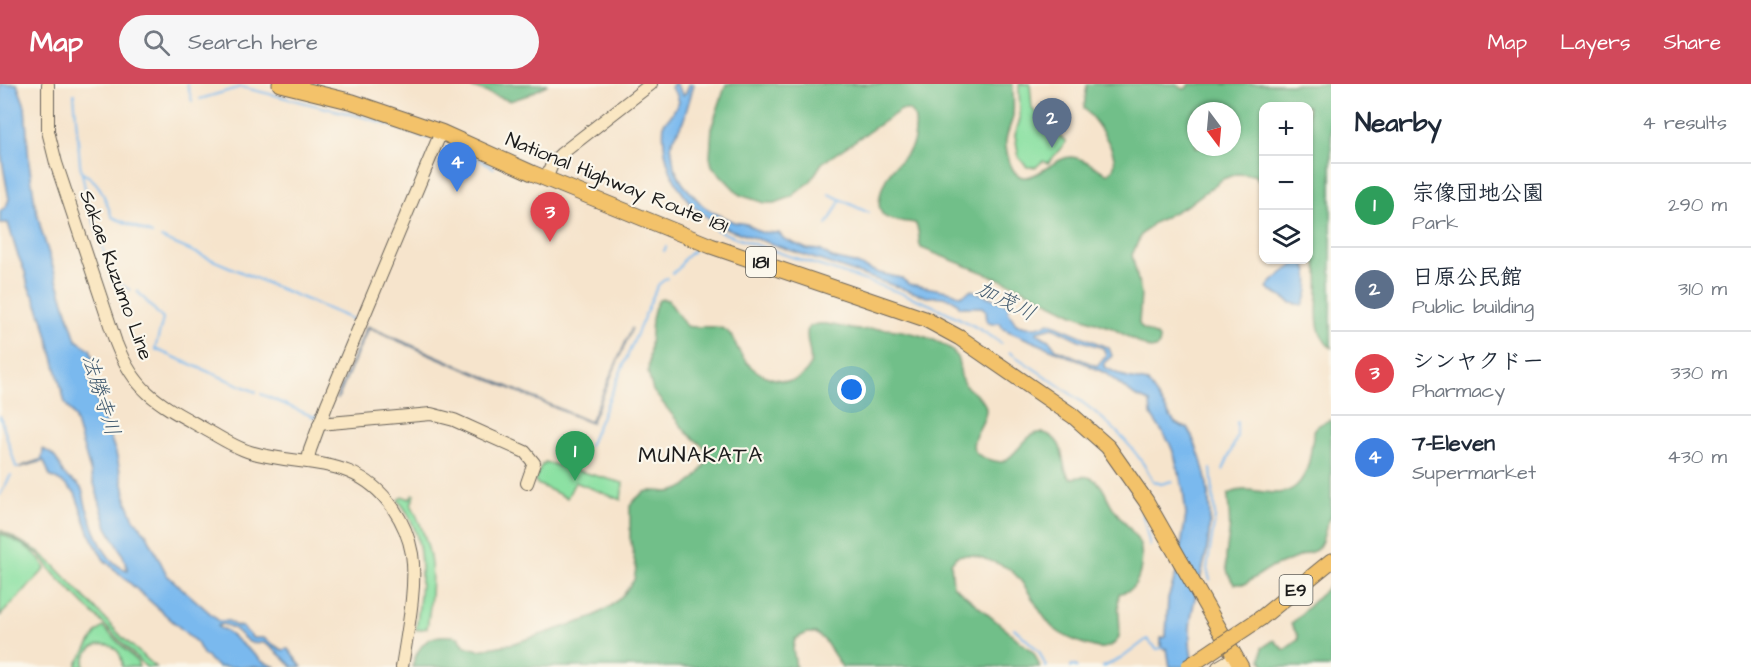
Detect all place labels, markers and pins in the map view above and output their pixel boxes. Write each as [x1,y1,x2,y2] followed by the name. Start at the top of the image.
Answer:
[1032,98,1072,148] pin: 2
[438,142,476,192] pin: 4
[530,192,570,242] pin: 3
[556,432,594,481] pin: 1

